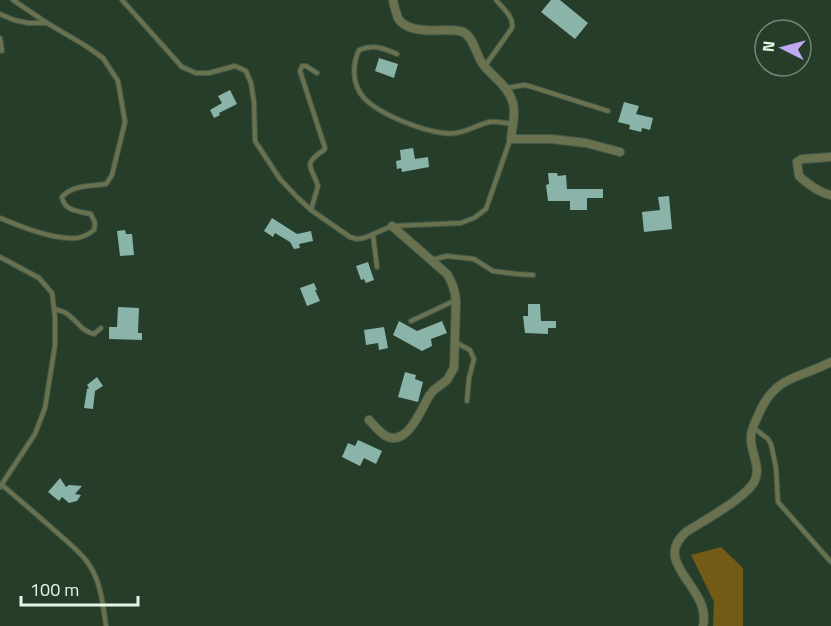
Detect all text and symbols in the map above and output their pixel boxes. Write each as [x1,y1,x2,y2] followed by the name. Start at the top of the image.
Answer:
[753,18,813,78] north arrow
[756,40,781,53] text: N
[21,569,138,607] scale bar
[30,576,79,603] text: 100 m

